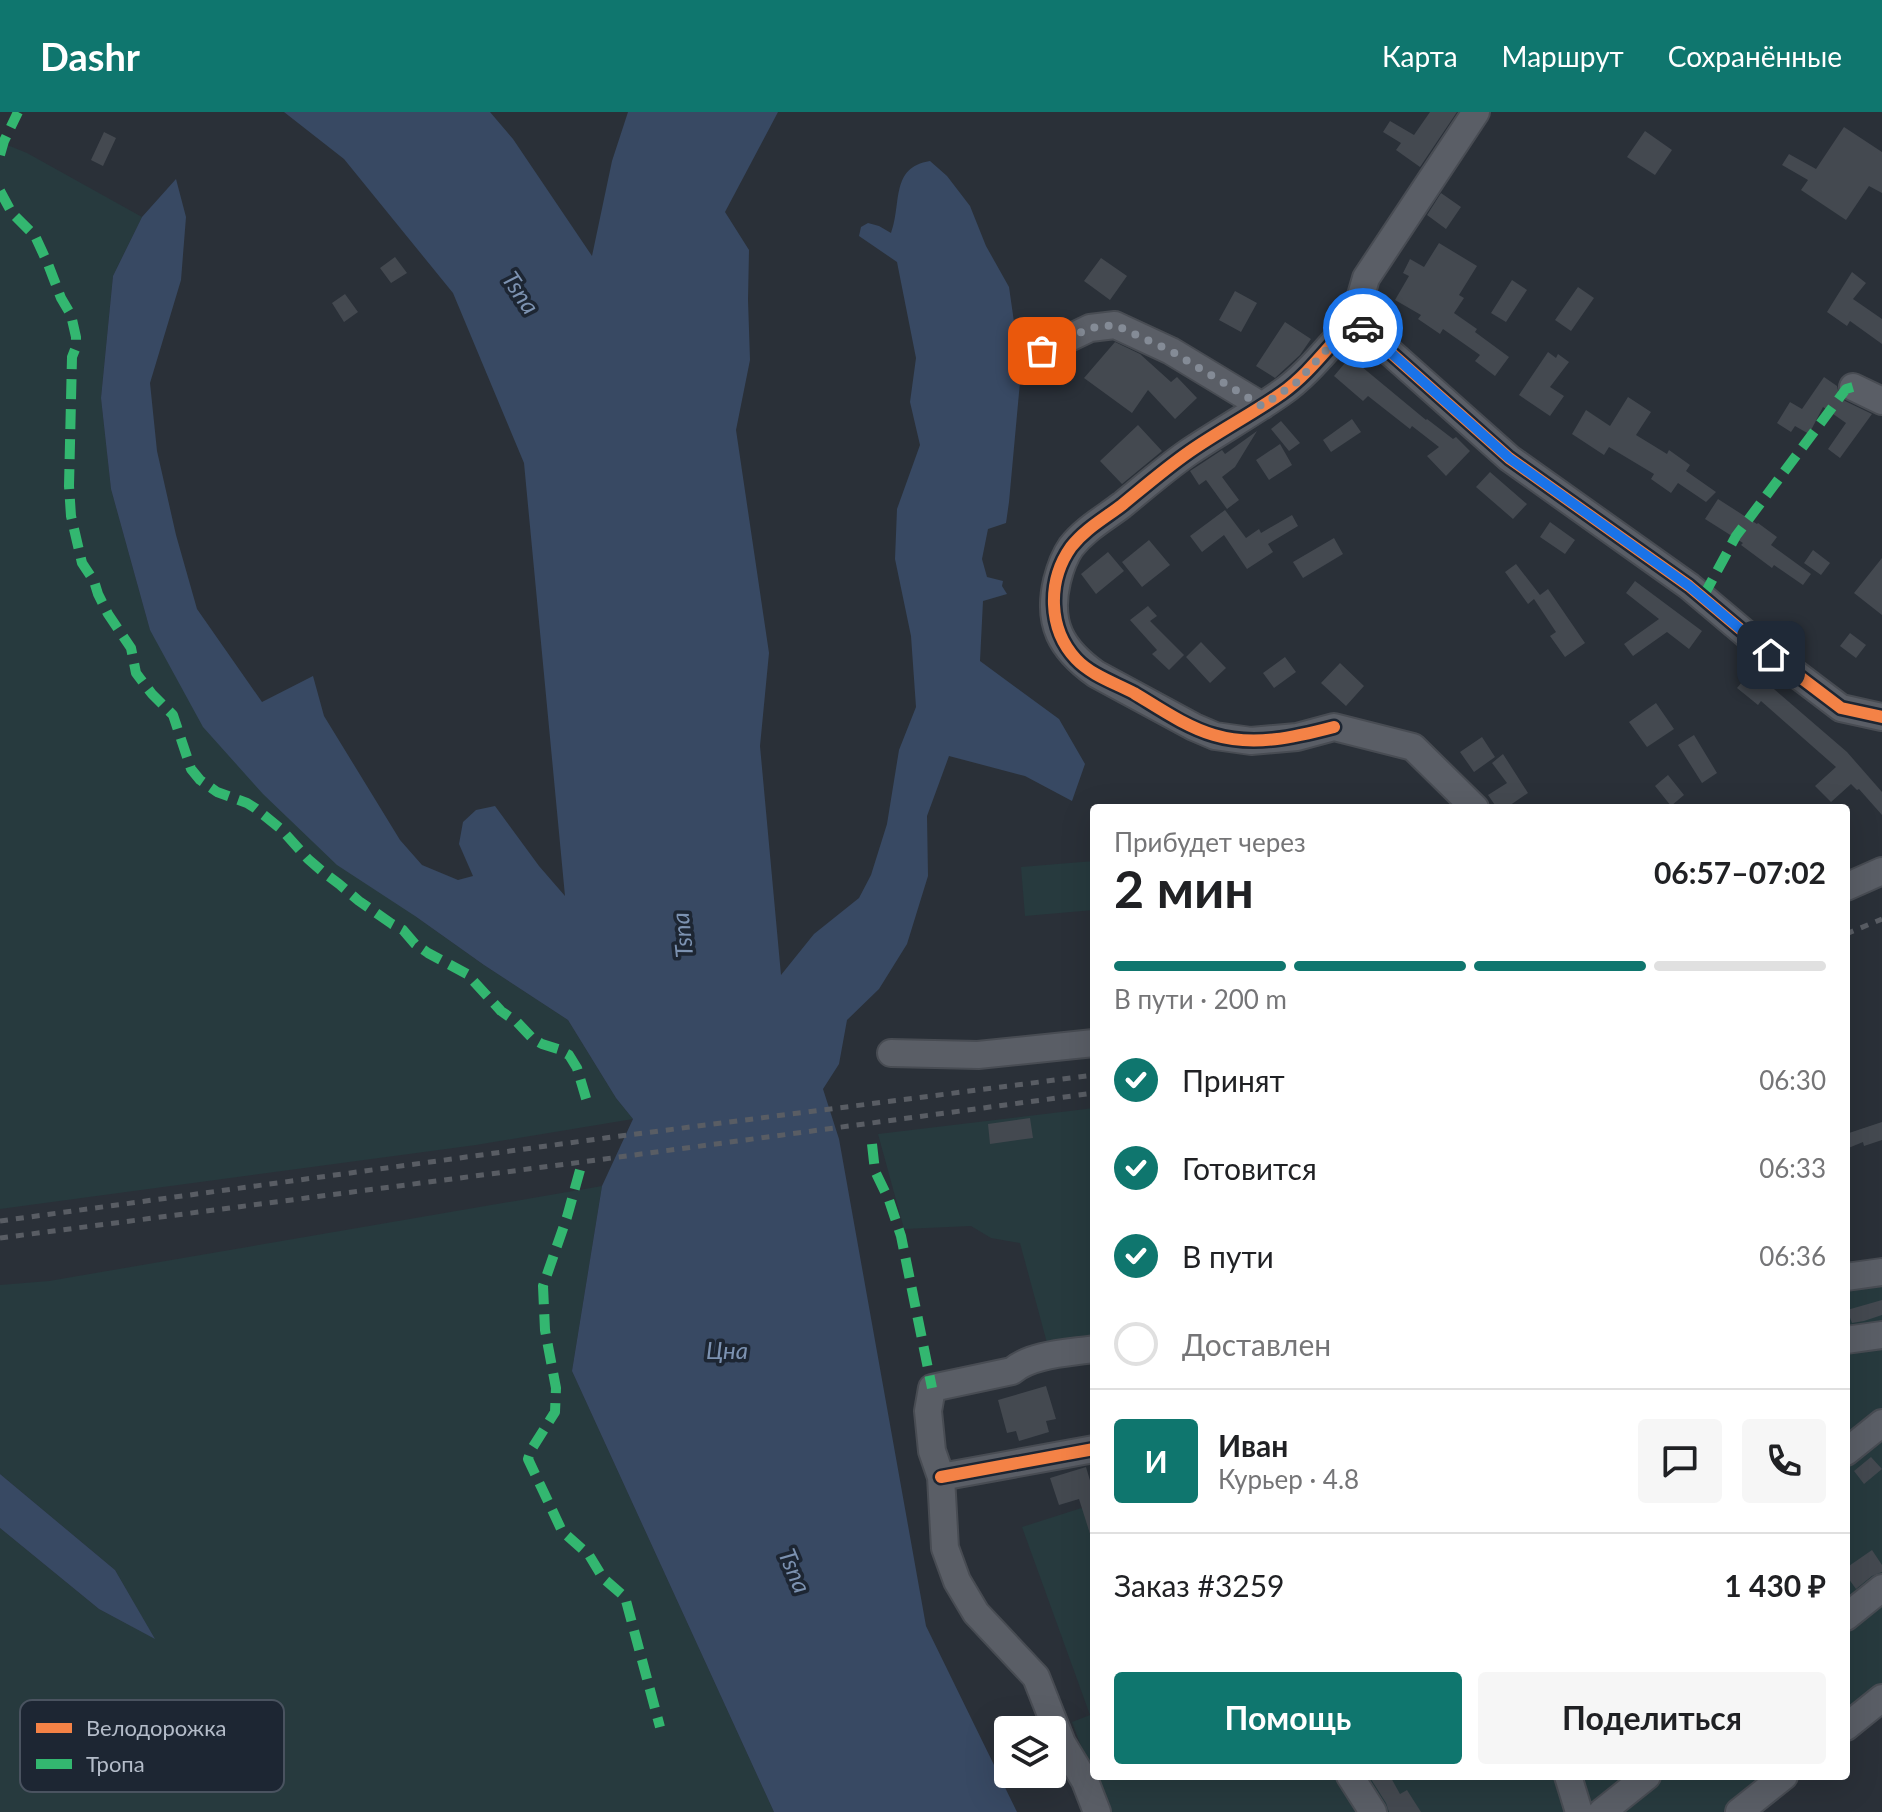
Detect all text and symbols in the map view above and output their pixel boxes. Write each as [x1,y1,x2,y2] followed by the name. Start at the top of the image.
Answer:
[40,33,140,79] text: Dashr
[1382,39,1458,73] text: Карта
[1502,39,1624,73] text: Маршрут
[1668,39,1842,73] text: Сохранённые
[497,265,546,319] water label: Tsna
[1323,288,1403,368] courier
[1341,306,1385,350] icon: car
[1008,317,1076,385] pin
[1020,329,1064,373] icon: bag
[1737,621,1805,689] pin
[1749,633,1793,677] icon: home
[1114,826,1306,858] text: Прибудет через
[1654,854,1826,890] text: 06:57–07:02
[1114,857,1254,919] text: 2 мин
[665,911,698,959] water label: Tsna
[1114,983,1287,1015] text: В пути · 200 m
[1114,1058,1158,1102] icon: check
[1182,1062,1285,1098] text: Принят
[1759,1064,1826,1096] text: 06:30
[1114,1146,1158,1190] icon: check
[1182,1150,1317,1186] text: Готовится
[1759,1152,1826,1184] text: 06:33
[1114,1234,1158,1278] icon: check
[1182,1238,1274,1274] text: В пути
[1759,1240,1826,1272] text: 06:36
[1182,1326,1331,1362] text: Доставлен
[706,1335,748,1364] water label: Цна
[1638,1419,1722,1503] button: chat
[1742,1419,1826,1503] button: phone
[1218,1427,1288,1463] text: Иван
[1144,1443,1168,1479] text: И
[1218,1463,1359,1495] text: Курьер · 4.8
[773,1544,818,1597] water label: Tsna
[1114,1567,1285,1603] text: Заказ #3259
[1724,1567,1826,1603] text: 1 430 ₽
[1114,1672,1462,1764] button: Помощь
[1478,1672,1826,1764] button: Поделиться
[20,1700,284,1792] legend
[86,1714,226,1741] text: Велодорожка
[994,1716,1066,1788] map controls
[994,1716,1066,1788] button: layers
[86,1750,145,1777] text: Тропа

